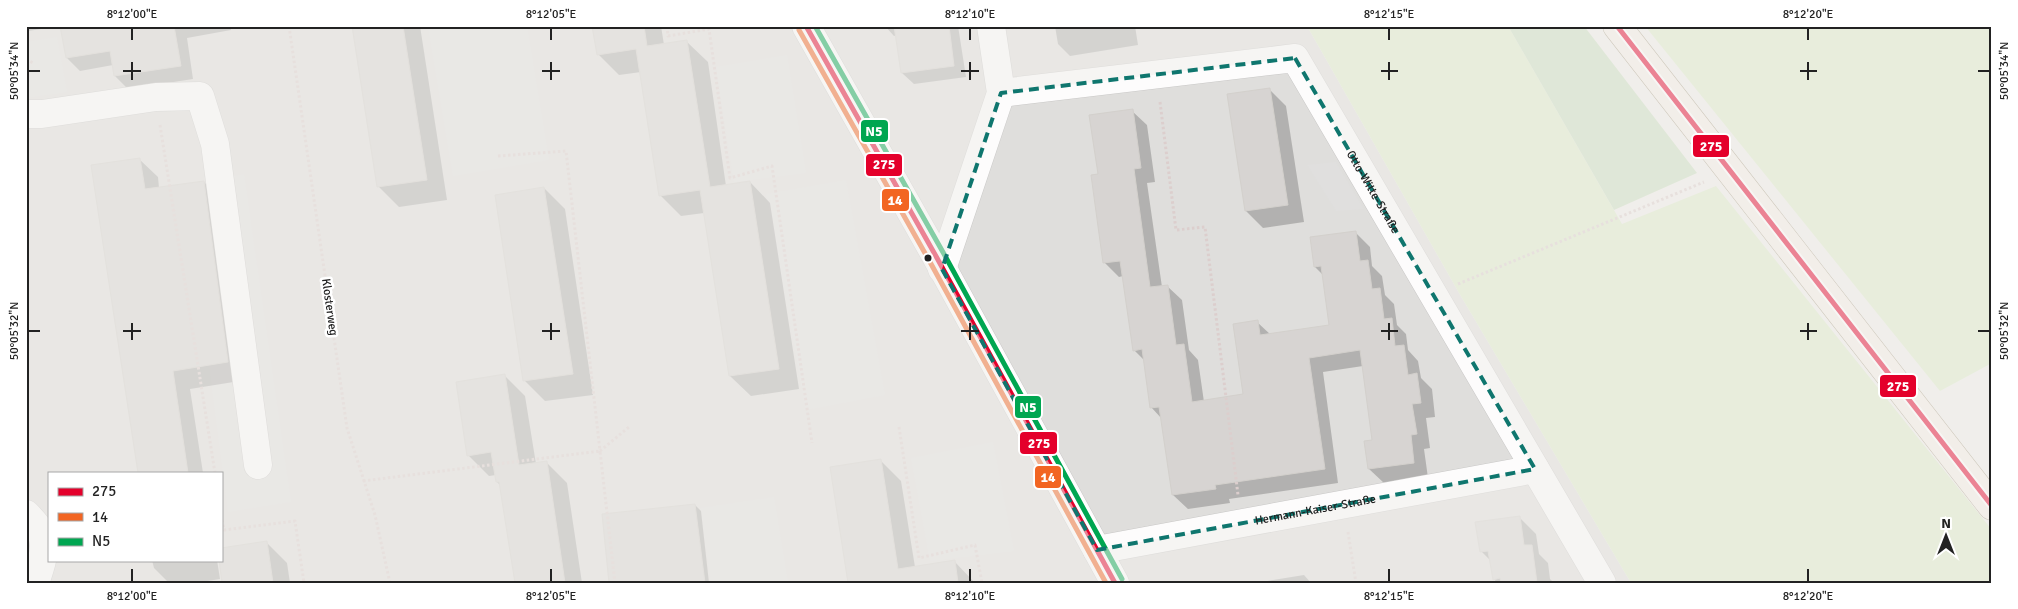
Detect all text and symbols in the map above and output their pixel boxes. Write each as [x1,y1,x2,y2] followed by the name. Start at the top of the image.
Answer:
[107,7,158,22] text: 8°12'00"E
[526,7,577,22] text: 8°12'05"E
[945,7,996,22] text: 8°12'10"E
[1364,7,1415,22] text: 8°12'15"E
[1783,7,1834,22] text: 8°12'20"E
[7,42,22,100] text: 50°05'34"N
[1997,42,2012,100] text: 50°05'34"N
[860,119,889,143] line badge: N5
[865,123,883,140] text: N5
[1692,134,1730,158] line badge: 275
[1700,138,1722,155] text: 275
[1343,148,1403,236] street label: Otto-Witte-Straße
[865,153,903,177] line badge: 275
[873,156,895,173] text: 275
[881,188,910,212] line badge: 14
[887,192,903,209] text: 14
[923,253,933,263] unlabelled marker
[318,277,341,337] street label: Klosterweg
[7,302,22,360] text: 50°05'32"N
[1997,302,2012,360] text: 50°05'32"N
[1879,374,1917,398] line badge: 275
[1887,378,1909,395] text: 275
[1014,395,1042,419] line badge: N5
[1019,399,1037,416] text: N5
[1019,431,1058,455] line badge: 275
[1028,435,1050,452] text: 275
[1034,465,1062,489] line badge: 14
[1040,469,1056,486] text: 14
[48,472,222,562] legend
[92,482,116,500] text: 275
[1254,492,1377,529] street label: Hermann-Kaiser-Straße
[92,508,108,526] text: 14
[1920,512,1970,562] north arrow
[1941,515,1951,532] text: N
[92,532,110,550] text: N5
[107,589,158,604] text: 8°12'00"E
[526,589,577,604] text: 8°12'05"E
[945,589,996,604] text: 8°12'10"E
[1364,589,1415,604] text: 8°12'15"E
[1783,589,1834,604] text: 8°12'20"E

